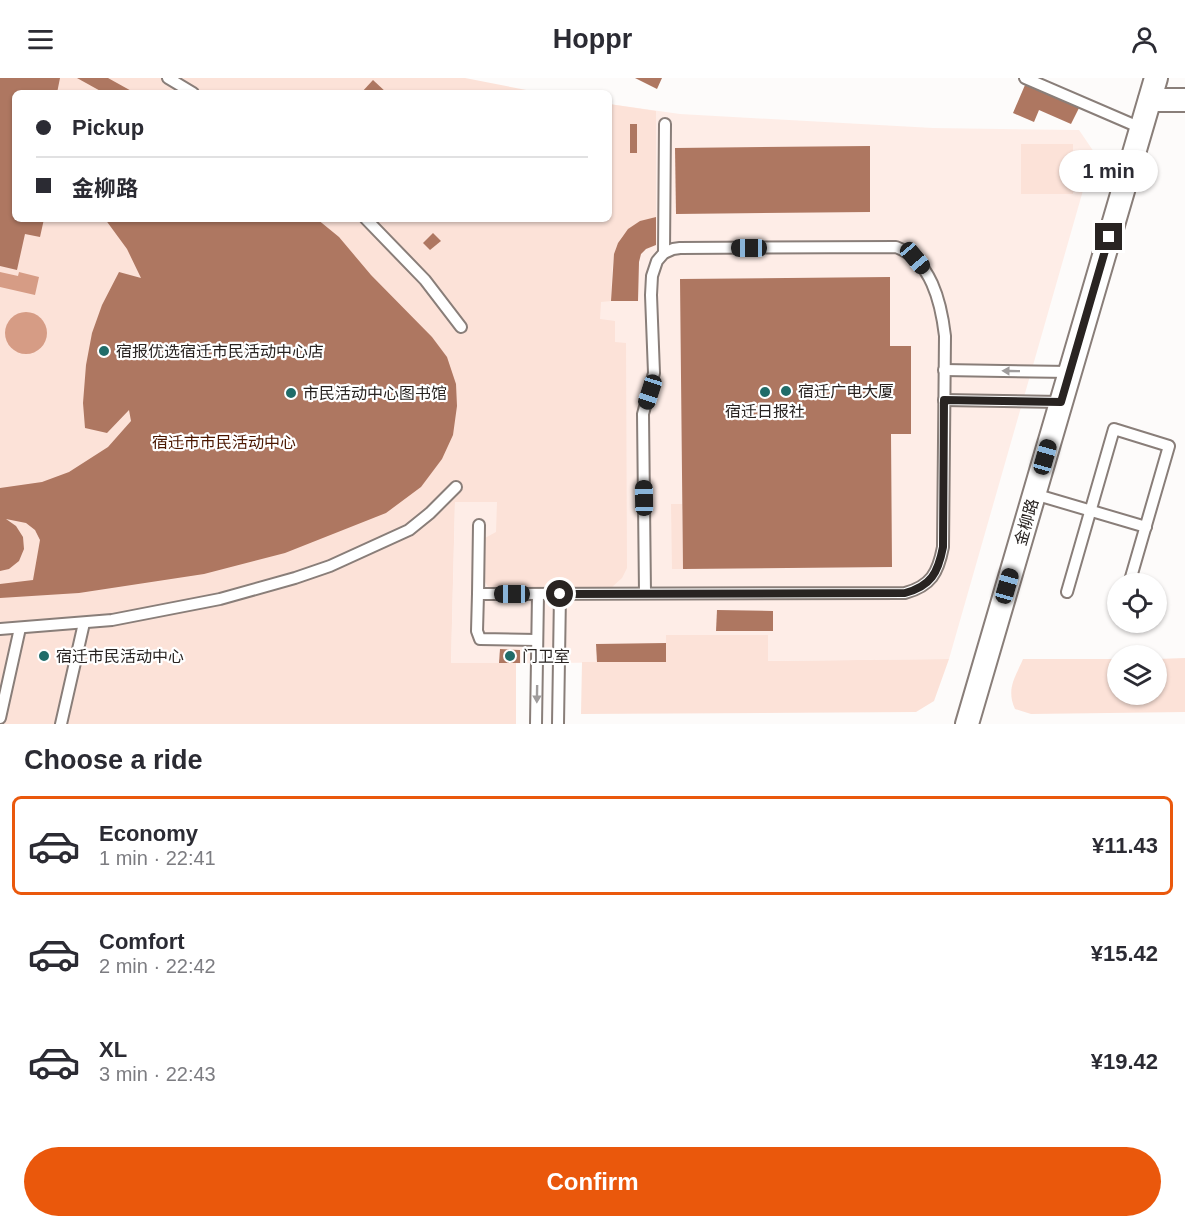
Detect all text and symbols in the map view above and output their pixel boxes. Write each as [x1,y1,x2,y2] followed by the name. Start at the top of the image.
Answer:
[24,23,57,56] icon: menu
[1128,23,1161,56] icon: person
[553,24,632,54] text: Hoppr
[72,115,144,140] text: Pickup
[1060,150,1158,192] callout: 1 min
[1082,160,1135,182] text: 1 min
[72,176,138,201] text: 金柳路
[1095,223,1122,250] route end
[897,238,933,278] car
[731,239,767,257] car
[116,343,324,360] place label: 宿报优选宿迁市民活动中心店
[97,344,111,358] marker: 宿报优选宿迁市民活动中心店
[1002,366,1021,376] one-way arrow
[636,372,664,412] car
[798,383,894,400] place label: 宿迁广电大厦
[779,384,793,398] marker: 宿迁广电大厦
[303,385,447,402] place label: 市民活动中心图书馆
[758,385,772,399] marker: 宿迁日报社
[284,386,298,400] marker: 市民活动中心图书馆
[725,403,805,420] place label: 宿迁日报社
[152,434,296,451] park label: 宿迁市市民活动中心
[1031,437,1059,477] car
[635,480,653,516] car
[1012,497,1041,548] street label: 金柳路
[993,566,1021,606] car
[1107,573,1167,705] map controls
[1107,573,1167,633] button: locate
[546,580,573,607] route start
[494,585,530,603] car
[1107,645,1167,705] button: layers
[56,648,184,665] place label: 宿迁市民活动中心
[522,648,570,665] place label: 门卫室
[37,649,51,663] marker: 宿迁市民活动中心
[503,649,517,663] marker: 门卫室
[532,685,541,704] one-way arrow
[24,745,203,775] text: Choose a ride
[27,819,81,873] icon: car
[99,821,198,846] text: Economy
[1092,833,1158,858] text: ¥11.43
[99,847,216,869] text: 1 min · 22:41
[27,927,81,981] icon: car
[99,929,185,954] text: Comfort
[1091,941,1158,966] text: ¥15.42
[99,955,216,977] text: 2 min · 22:42
[27,1035,81,1089] icon: car
[99,1037,127,1062] text: XL
[1091,1049,1158,1074] text: ¥19.42
[99,1063,216,1085] text: 3 min · 22:43
[24,1147,1161,1216] button: Confirm

